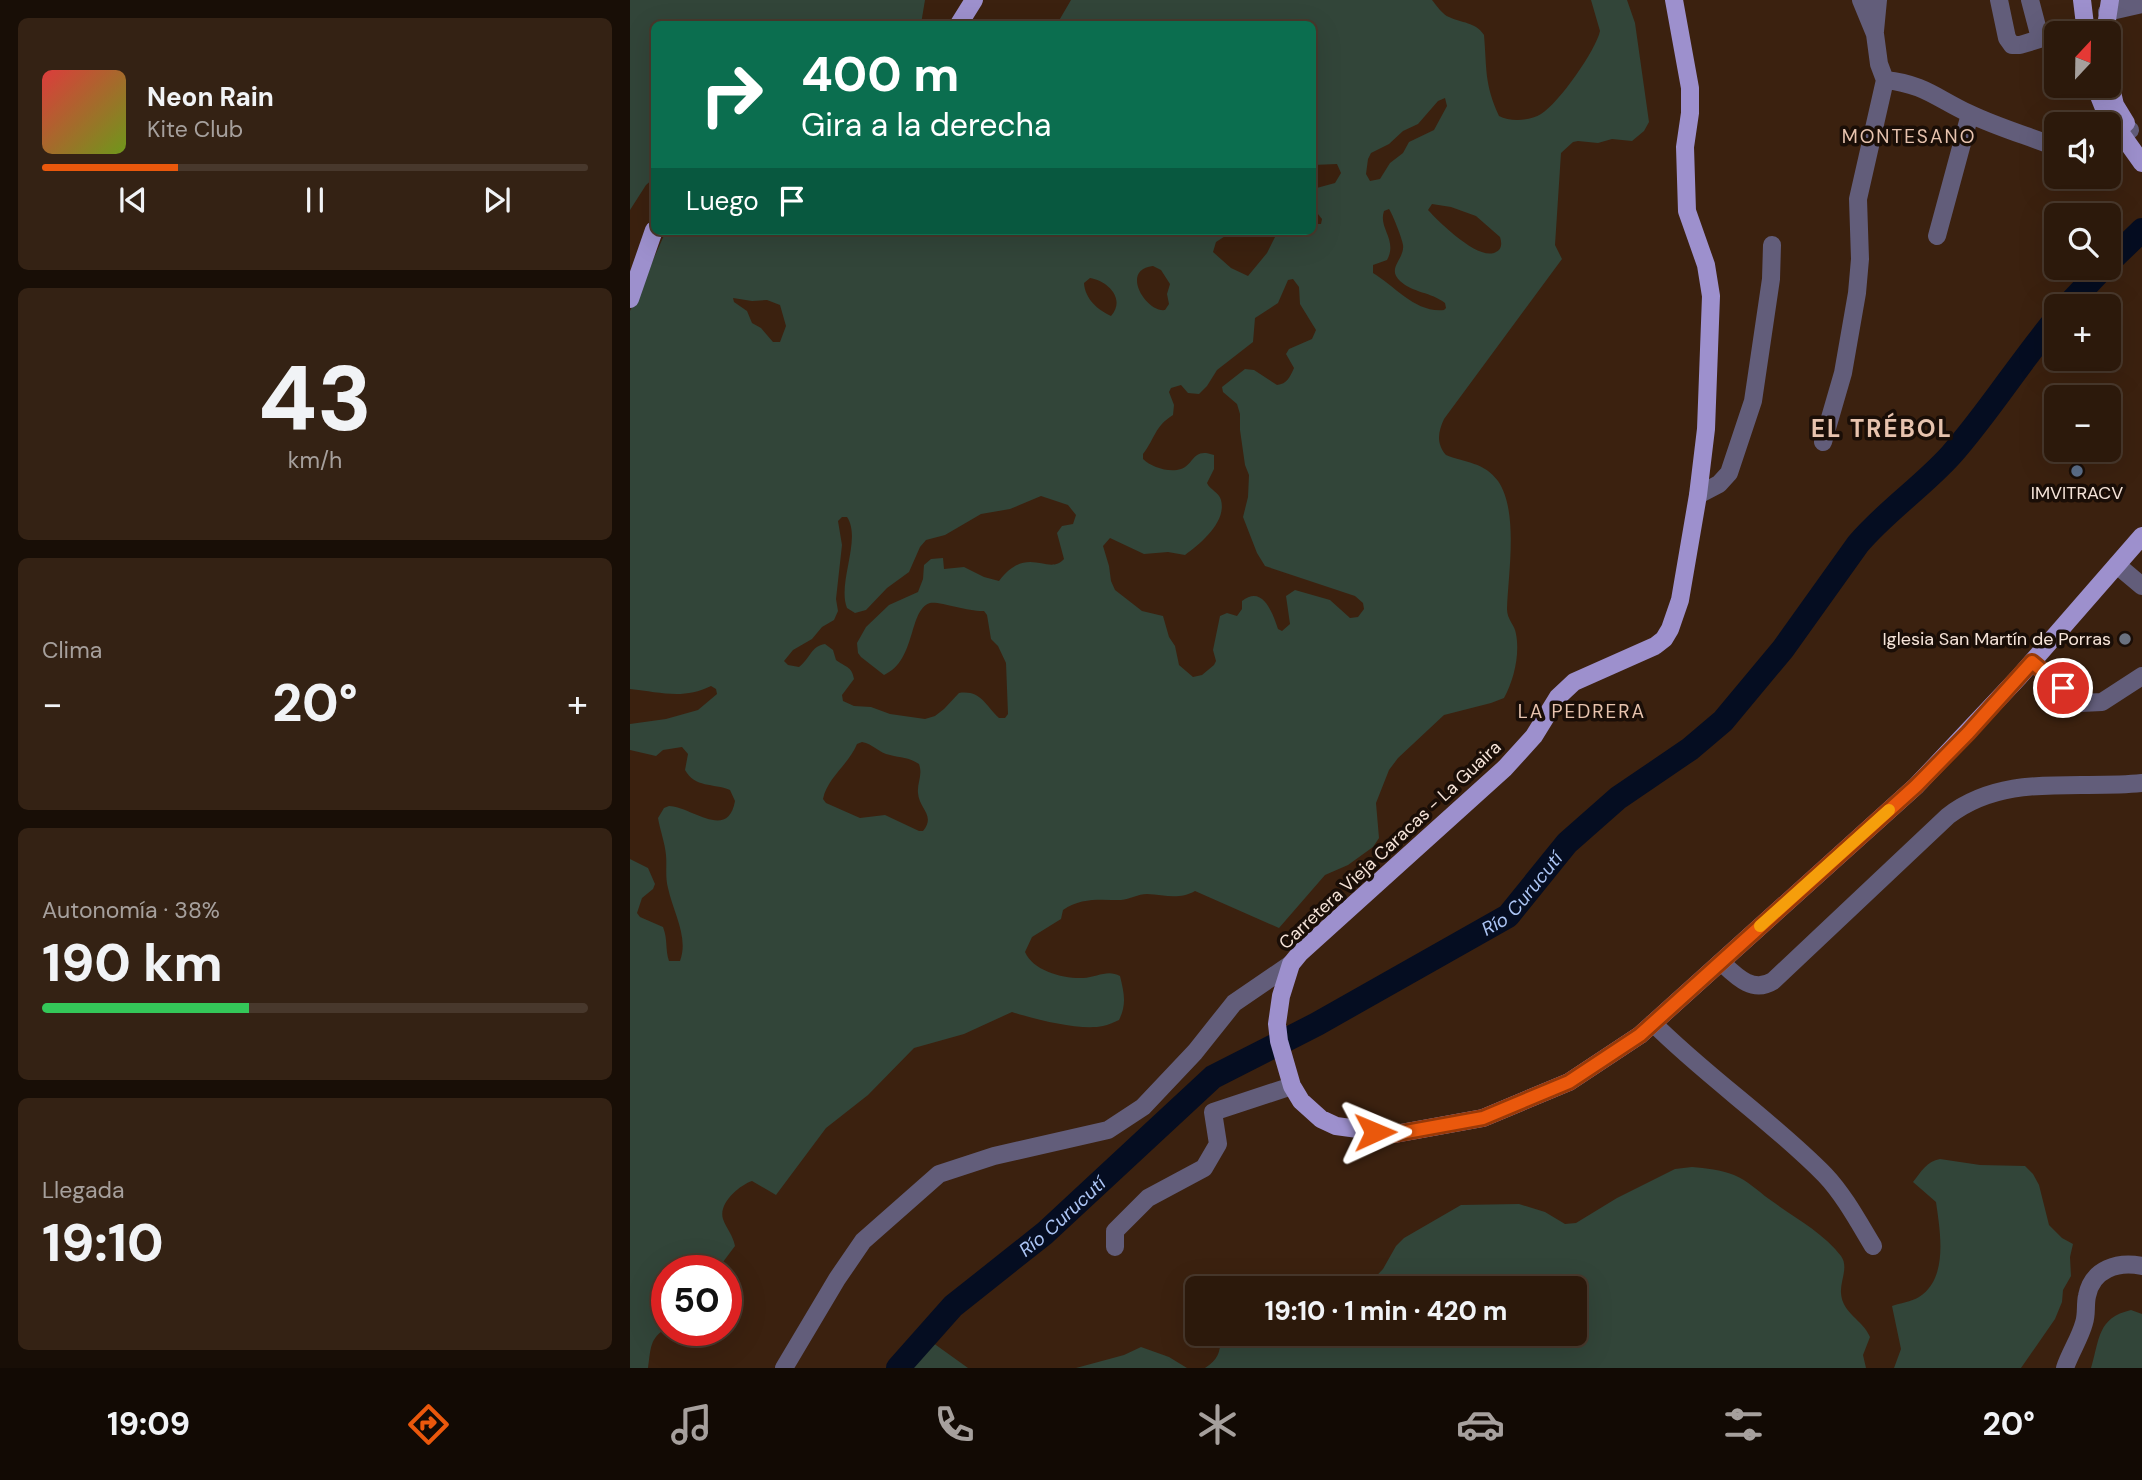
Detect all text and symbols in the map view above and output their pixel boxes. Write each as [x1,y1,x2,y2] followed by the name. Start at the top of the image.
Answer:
[2044,21,2121,98] north arrow
[2044,21,2121,462] map controls
[801,42,959,106] text: 400 m
[686,49,777,140] icon: right
[147,80,274,114] text: Neon Rain
[801,104,1051,146] text: Gira a la derecha
[2044,112,2121,189] button: sound
[147,114,243,144] text: Kite Club
[1842,124,1976,149] district label: MONTESANO
[114,181,152,219] icon: previous
[296,181,334,219] icon: pause
[478,181,516,219] icon: next
[773,182,811,220] icon: arrive
[686,184,759,218] text: Luego
[2044,203,2121,280] button: search
[2044,294,2121,371] button: +
[258,340,372,458] text: 43
[2044,385,2121,462] button: −
[1811,412,1953,444] district label: EL TRÉBOL
[288,445,342,475] text: km/h
[2069,463,2085,479] marker: IMVITRACV
[2031,481,2123,505] place label: IMVITRACV
[1882,627,2111,651] place label: Iglesia San Martín de Porras
[2117,631,2133,647] marker: Iglesia San Martín de Porras
[42,635,102,665] text: Clima
[2033,658,2093,718] pin
[272,669,358,737] text: 20°
[2044,669,2082,707] icon: arrive
[42,679,63,729] text: −
[567,679,588,729] text: +
[1518,699,1646,724] district label: LA PEDRERA
[1274,735,1506,955] street label: Carretera Vieja Caracas - La Guaira
[1477,845,1569,942] water label: Río Curucutí
[42,895,220,925] text: Autonomía · 38%
[42,929,223,997] text: 190 km
[1338,1095,1412,1169] position arrow
[1014,1170,1112,1262] water label: Río Curucutí
[42,1175,125,1205] text: Llegada
[42,1209,164,1277] text: 19:10
[651,1255,742,1346] speed limit sign: 50
[1265,1294,1507,1328] text: 19:10 · 1 min · 420 m
[404,1400,453,1449] icon: directions
[667,1400,716,1449] icon: music
[930,1400,979,1449] icon: phone
[1193,1400,1242,1449] icon: climate
[1456,1400,1505,1449] icon: car
[1719,1400,1768,1449] icon: filters
[107,1403,190,1445] text: 19:09
[1982,1403,2035,1445] text: 20°

